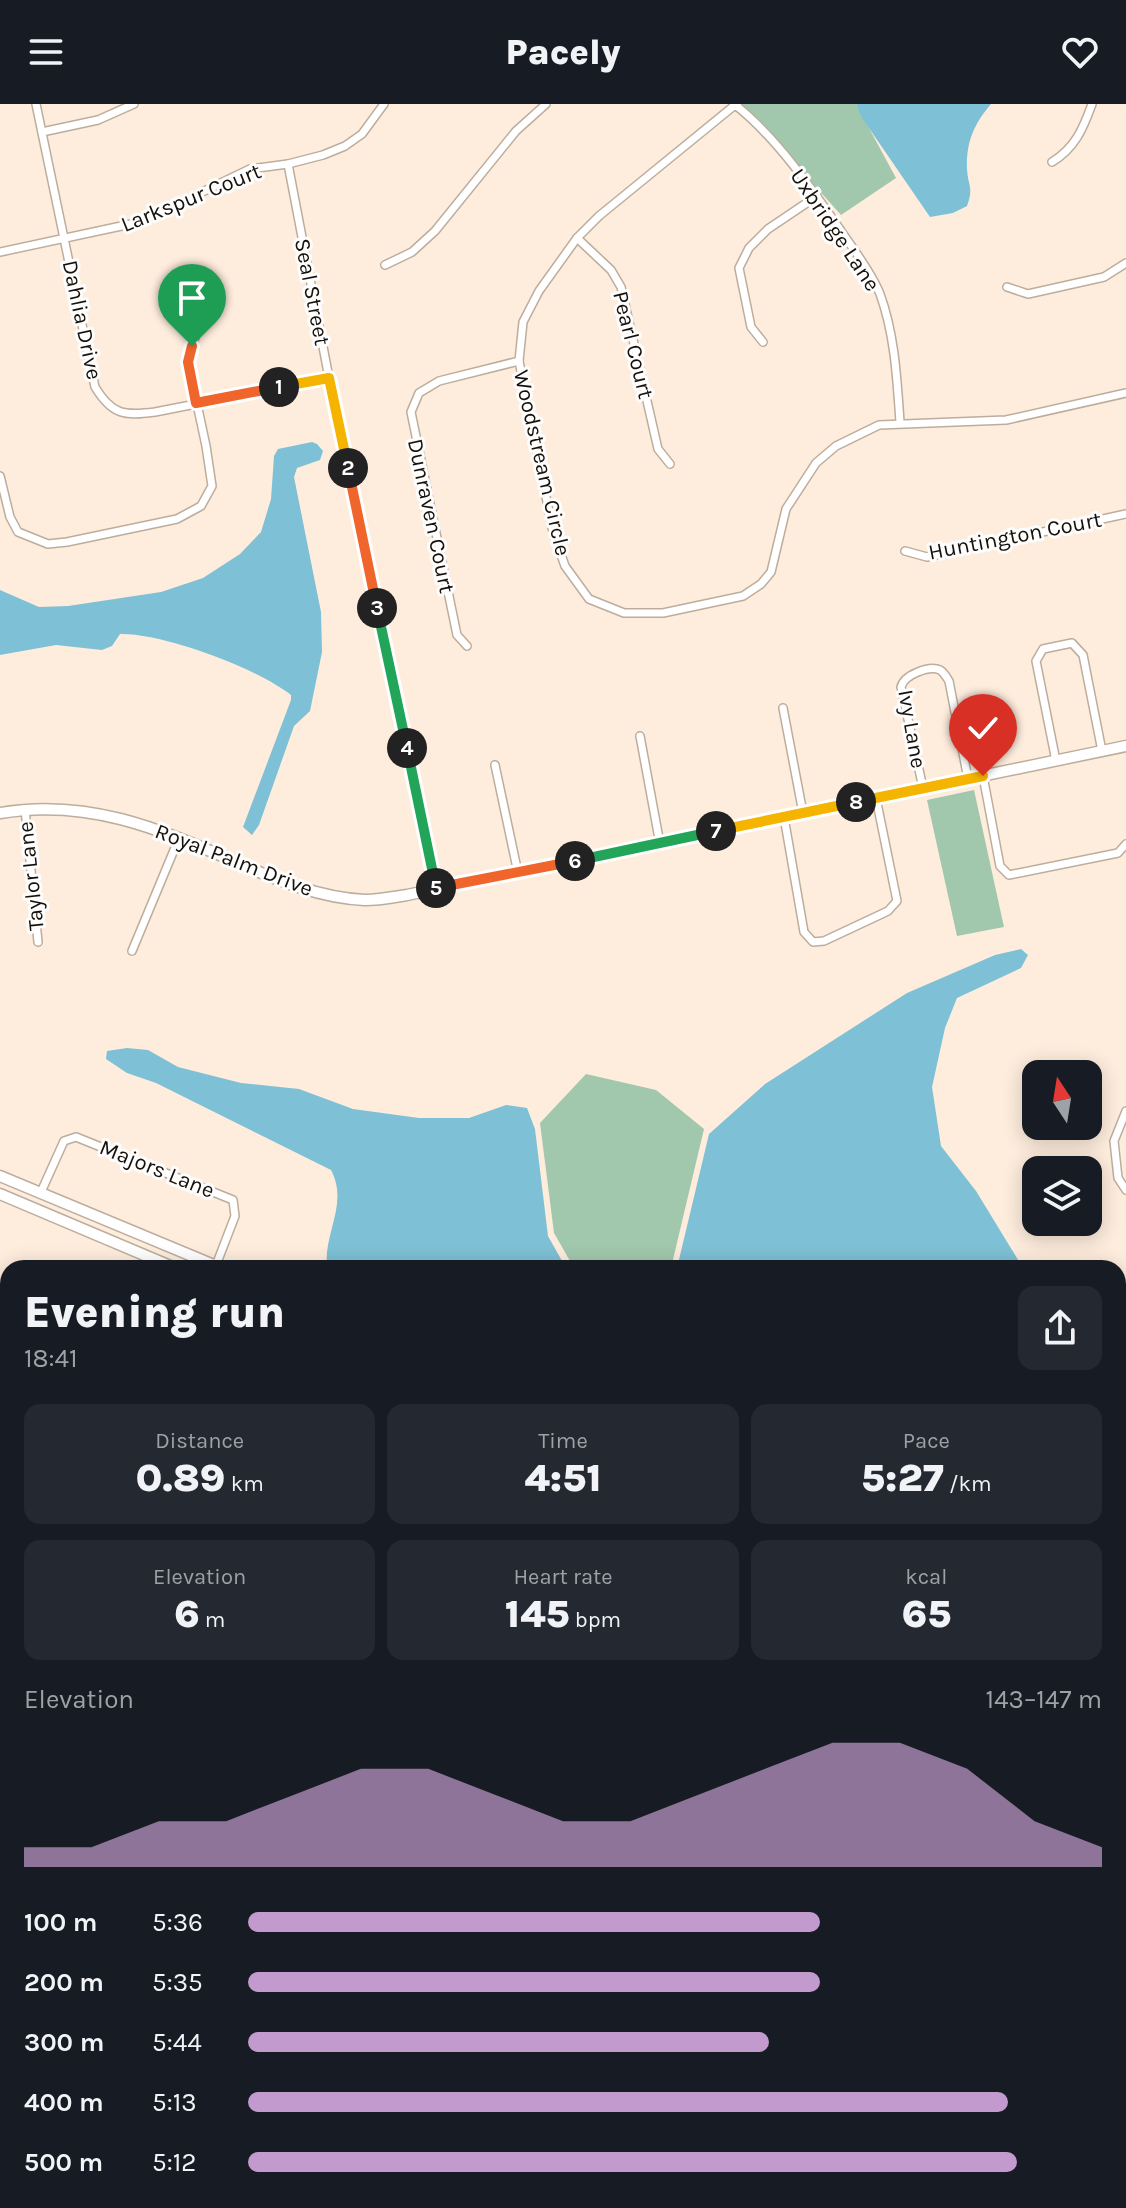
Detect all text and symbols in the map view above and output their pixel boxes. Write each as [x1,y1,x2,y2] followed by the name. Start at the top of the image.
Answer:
[24,30,68,74] icon: menu
[1058,30,1102,74] icon: heart
[505,31,621,73] text: Pacely
[117,158,265,238] street label: Larkspur Court
[784,164,886,296] street label: Uxbridge Lane
[289,236,335,348] street label: Seal Street
[57,258,107,382] street label: Dahlia Drive
[158,264,226,346] pin
[170,276,214,320] icon: arrive
[607,288,659,402] street label: Pearl Court
[259,367,299,407] pin: 1
[508,368,576,558] street label: Woodstream Circle
[275,374,283,400] text: 1
[402,436,460,596] street label: Dunraven Court
[328,448,368,488] pin: 2
[341,455,355,481] text: 2
[926,506,1104,566] street label: Huntington Court
[357,588,397,628] pin: 3
[370,595,384,621] text: 3
[892,688,932,770] street label: Ivy Lane
[949,694,1017,776] pin
[961,706,1005,750] icon: check
[387,728,427,768] pin: 4
[400,735,414,761] text: 4
[836,782,876,822] pin: 8
[849,789,863,815] text: 8
[696,811,736,851] pin: 7
[151,818,317,902] street label: Royal Palm Drive
[711,818,721,844] text: 7
[12,820,50,932] street label: Taylor Lane
[555,841,595,881] pin: 6
[568,848,582,874] text: 6
[416,868,456,908] pin: 5
[430,875,442,901] text: 5
[1022,1060,1102,1140] north arrow
[1022,1060,1102,1236] map controls
[96,1134,218,1204] street label: Majors Lane
[1022,1156,1102,1236] button: layers
[1018,1286,1102,1370] button: share
[24,1287,285,1338] text: Evening run
[24,1343,78,1374] text: 18:41
[155,1428,244,1454] text: Distance
[538,1428,588,1454] text: Time
[903,1428,950,1454] text: Pace
[136,1454,226,1501] text: 0.89
[524,1454,602,1501] text: 4:51
[861,1454,944,1501] text: 5:27
[226,1471,264,1497] text: km
[944,1471,992,1497] text: /km
[153,1564,246,1590] text: Elevation
[513,1564,613,1590] text: Heart rate
[905,1564,947,1590] text: kcal
[174,1590,200,1637] text: 6
[505,1590,570,1637] text: 145
[901,1590,951,1637] text: 65
[200,1607,225,1633] text: m
[570,1607,621,1633] text: bpm
[24,1684,134,1715] text: Elevation
[985,1684,1102,1715] text: 143–147 m
[24,1907,97,1938] text: 100 m
[152,1907,203,1938] text: 5:36
[24,1967,104,1998] text: 200 m
[152,1967,203,1998] text: 5:35
[24,2027,104,2058] text: 300 m
[152,2027,202,2058] text: 5:44
[24,2087,104,2118] text: 400 m
[152,2087,197,2118] text: 5:13
[24,2147,103,2178] text: 500 m
[152,2147,196,2178] text: 5:12

